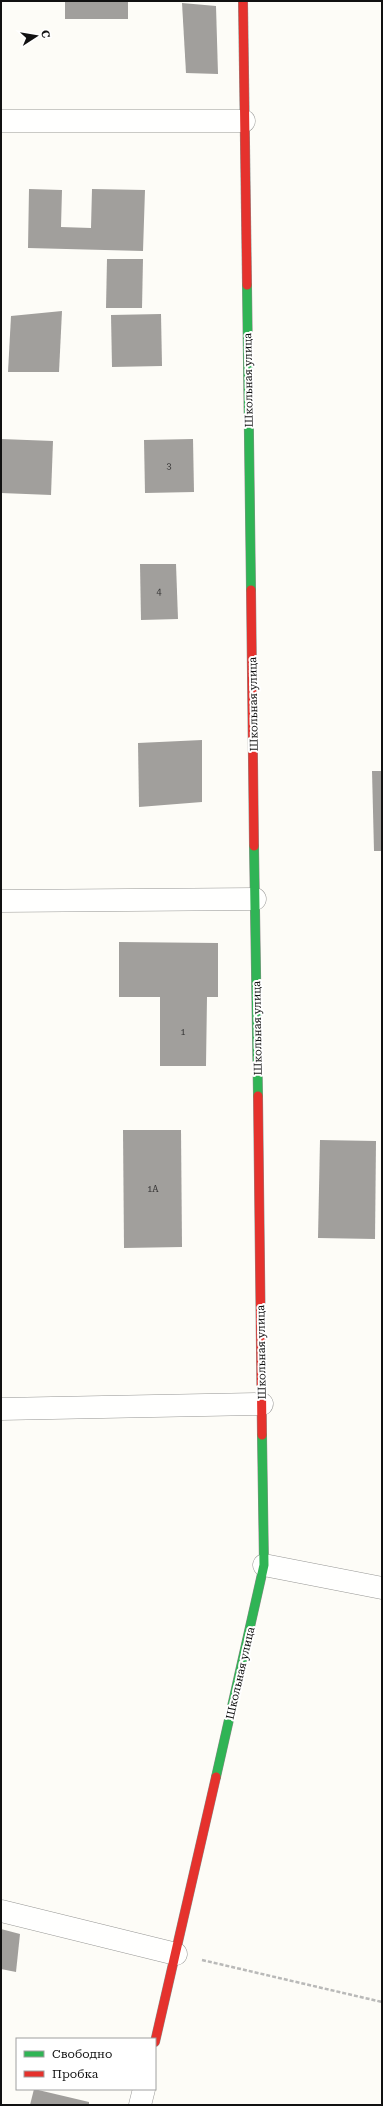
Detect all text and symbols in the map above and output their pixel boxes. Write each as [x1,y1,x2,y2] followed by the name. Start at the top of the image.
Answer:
[16,16,56,56] north arrow
[38,29,53,39] text: С
[241,333,256,427] street label: Школьная улица
[166,461,172,471] house number: 3
[156,587,162,597] house number: 4
[246,657,261,751] street label: Школьная улица
[250,981,265,1075] street label: Школьная улица
[180,1027,186,1037] house number: 1
[147,1184,159,1194] house number: 1А
[254,1305,269,1399] street label: Школьная улица
[224,1626,257,1721] street label: Школьная улица
[16,2038,156,2090] legend
[52,2047,112,2061] text: Свободно
[52,2067,99,2081] text: Пробка

